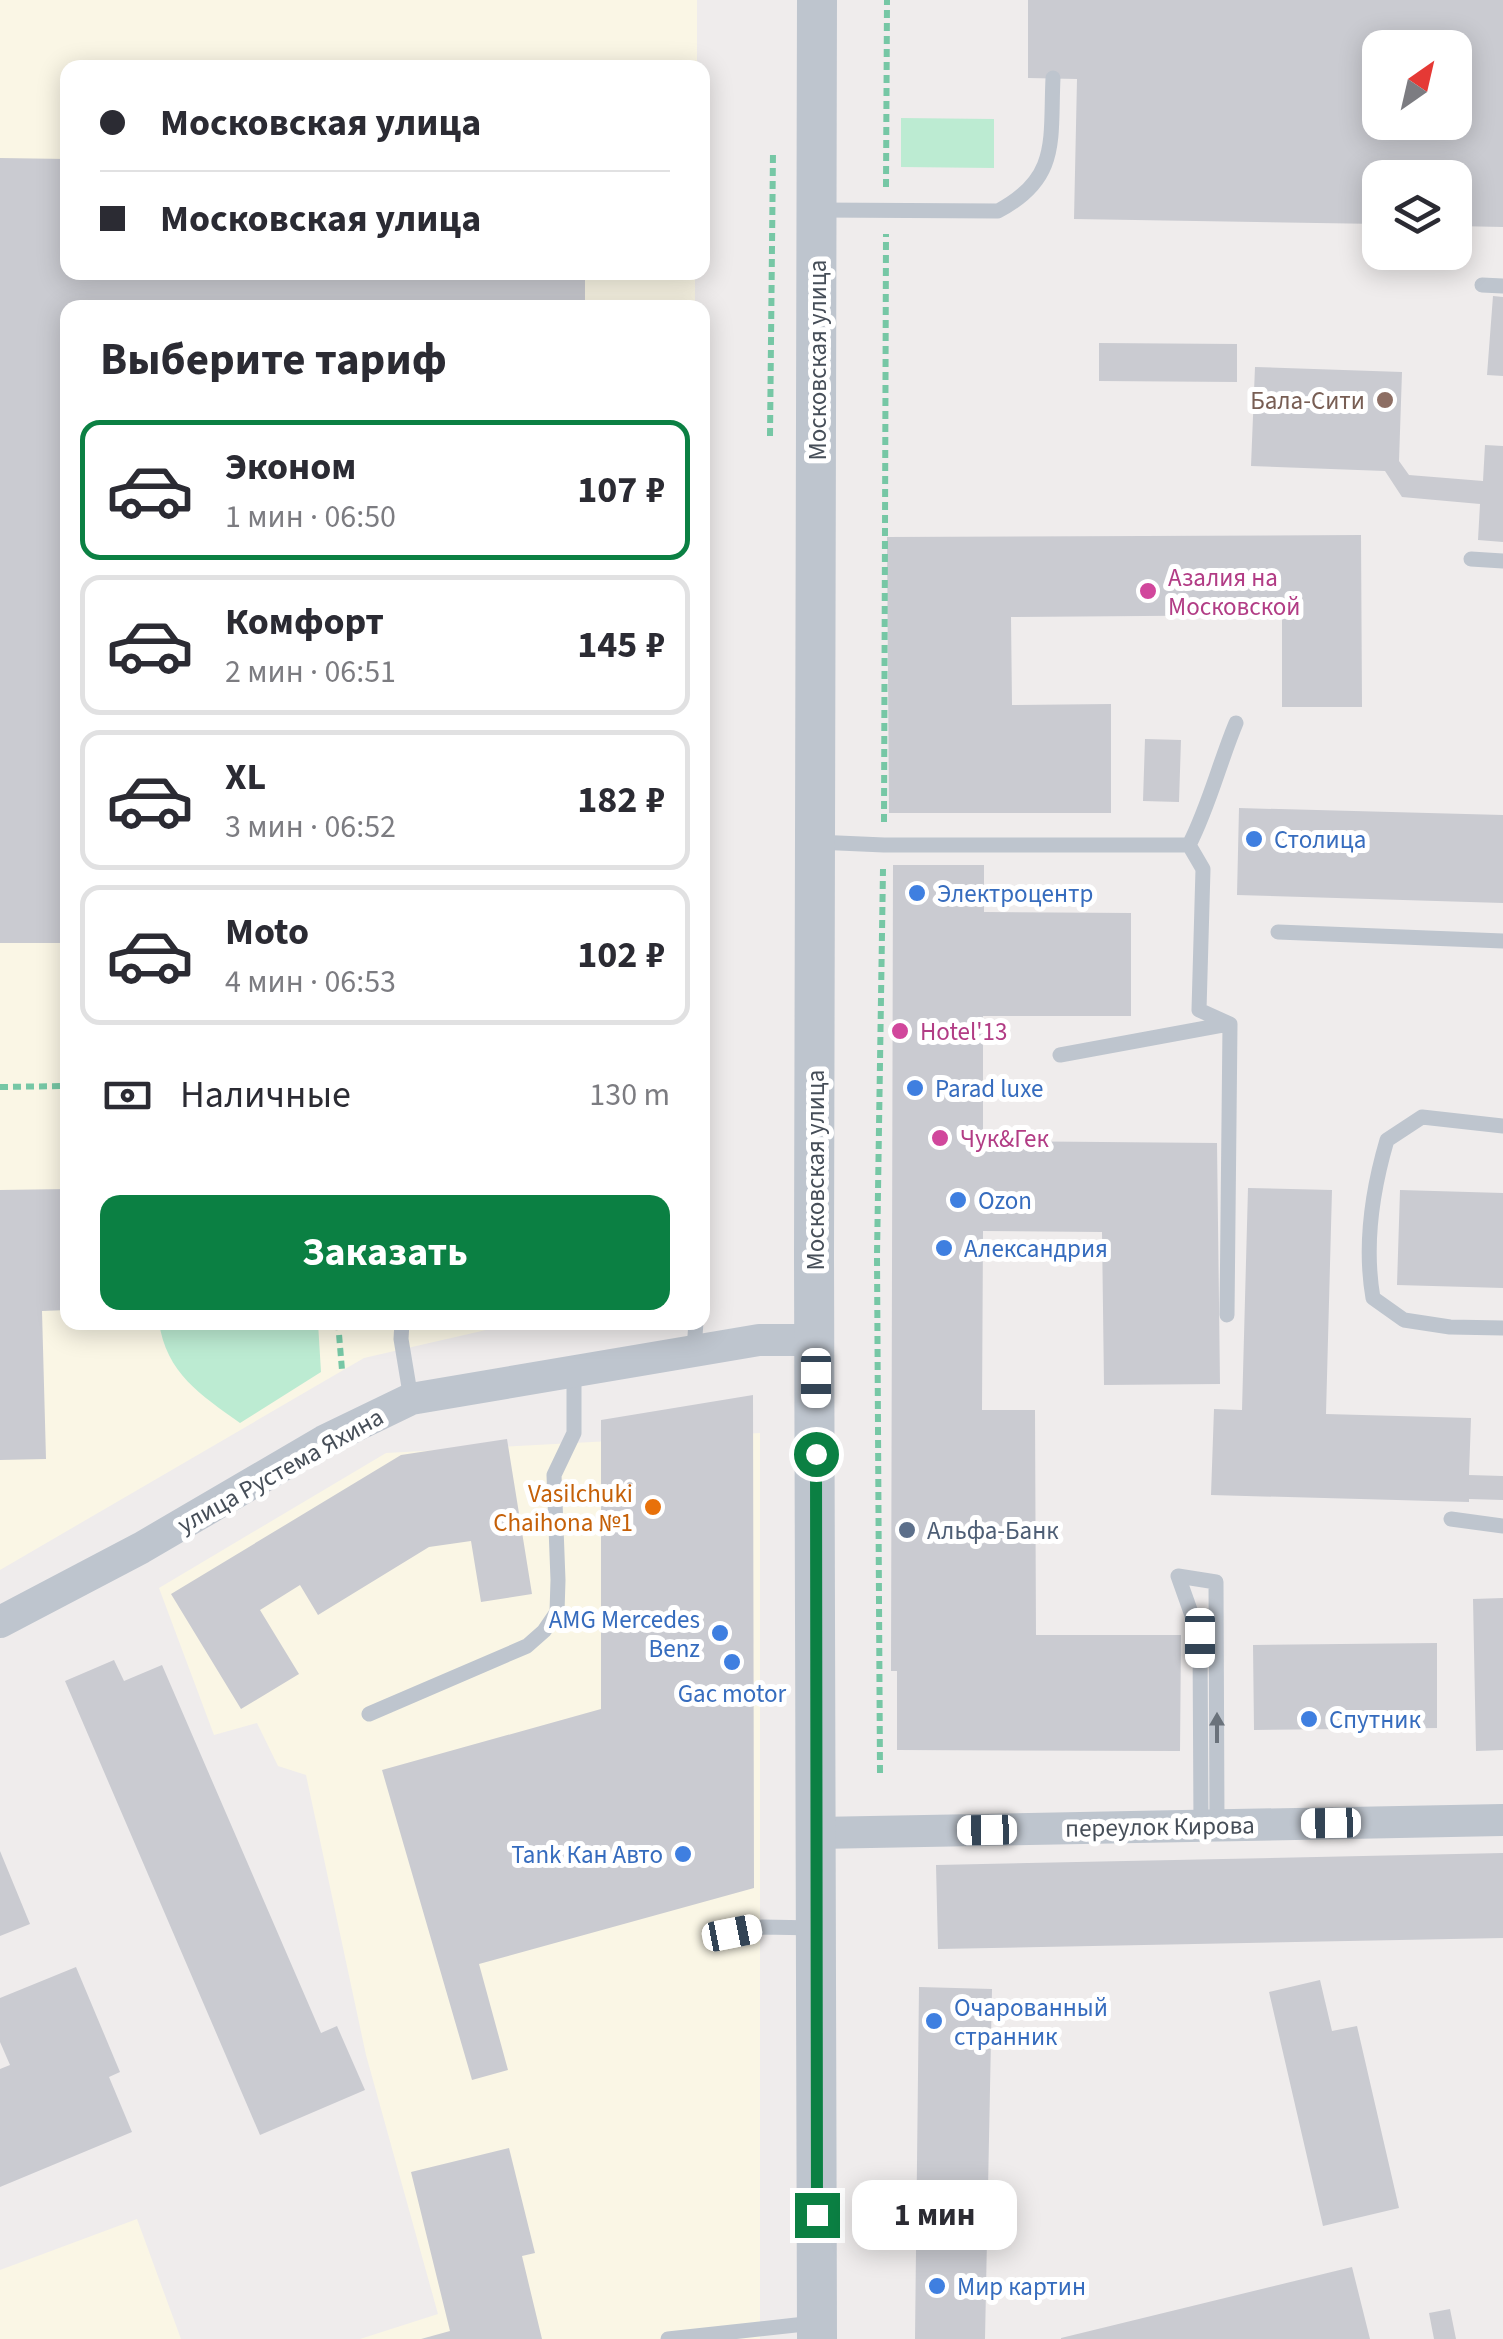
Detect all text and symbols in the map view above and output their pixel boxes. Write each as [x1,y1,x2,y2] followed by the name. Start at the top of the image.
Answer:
[1362,30,1472,140] north arrow
[1362,30,1472,270] map controls
[160,96,481,150] text: Московская улица
[1362,160,1472,270] button: layers
[160,192,481,246] text: Московская улица
[800,260,836,460] street label: Московская улица
[100,328,447,392] text: Выберите тариф
[1250,383,1365,419] place label: Бала-Сити
[1374,389,1396,411] marker: Бала-Сити
[225,440,356,494] text: Эконом
[105,445,195,535] icon: car
[577,463,665,517] text: 107 ₽
[225,494,396,540] text: 1 мин · 06:50
[1168,560,1300,625] place label: Азалия на Московской
[1137,580,1159,602] marker: Азалия на Московской
[225,595,384,649] text: Комфорт
[105,600,195,690] icon: car
[577,618,665,672] text: 145 ₽
[225,649,396,695] text: 2 мин · 06:51
[225,750,266,804] text: XL
[105,755,195,845] icon: car
[577,773,665,827] text: 182 ₽
[225,804,396,850] text: 3 мин · 06:52
[1274,822,1366,858] place label: Столица
[1243,828,1265,850] marker: Столица
[937,876,1093,912] place label: Электроцентр
[906,882,928,904] marker: Электроцентр
[225,905,309,959] text: Moto
[105,910,195,1000] icon: car
[577,928,665,982] text: 102 ₽
[225,959,396,1005] text: 4 мин · 06:53
[920,1014,1007,1050] place label: Hotel'13
[889,1020,911,1042] marker: Hotel'13
[100,1068,155,1123] icon: cash
[180,1068,351,1122] text: Наличные
[798,1070,834,1270] street label: Московская улица
[935,1071,1043,1107] place label: Parad luxe
[589,1072,670,1118] text: 130 m
[904,1077,926,1099] marker: Parad luxe
[960,1121,1049,1157] place label: Чук&Гек
[929,1127,951,1149] marker: Чук&Гек
[978,1183,1032,1219] place label: Ozon
[947,1189,969,1211] marker: Ozon
[100,1195,670,1310] button: Заказать
[964,1231,1108,1267] place label: Александрия
[933,1237,955,1259] marker: Александрия
[801,1348,831,1408] car
[171,1399,390,1543] street label: улица Рустема Яхина
[794,1432,839,1477] route start
[493,1476,633,1541] place label: Vasilchuki Chaihona №1
[642,1496,664,1518] marker: Vasilchuki Chaihona №1
[927,1513,1059,1549] place label: Альфа-Банк
[896,1519,918,1541] marker: Альфа-Банк
[549,1602,700,1667] place label: AMG Mercedes Benz
[1185,1608,1215,1668] car
[709,1622,731,1644] marker: AMG Mercedes Benz
[721,1651,743,1673] marker: Gac motor
[678,1676,787,1712] place label: Gac motor
[1329,1702,1421,1738] place label: Спутник
[1298,1708,1320,1730] marker: Спутник
[1209,1711,1225,1743] one-way arrow
[1065,1807,1255,1847] street label: переулок Кирова
[1301,1807,1361,1839] car
[957,1814,1017,1846] car
[511,1837,663,1873] place label: Tank Кан Авто
[672,1843,694,1865] marker: Tank Кан Авто
[700,1913,764,1953] car
[954,1990,1108,2055] place label: Очарованный странник
[923,2010,945,2032] marker: Очарованный странник
[852,2180,1017,2250] callout: 1 мин
[894,2192,975,2238] text: 1 мин
[795,2193,840,2238] route end
[957,2269,1086,2305] place label: Мир картин
[926,2275,948,2297] marker: Мир картин

